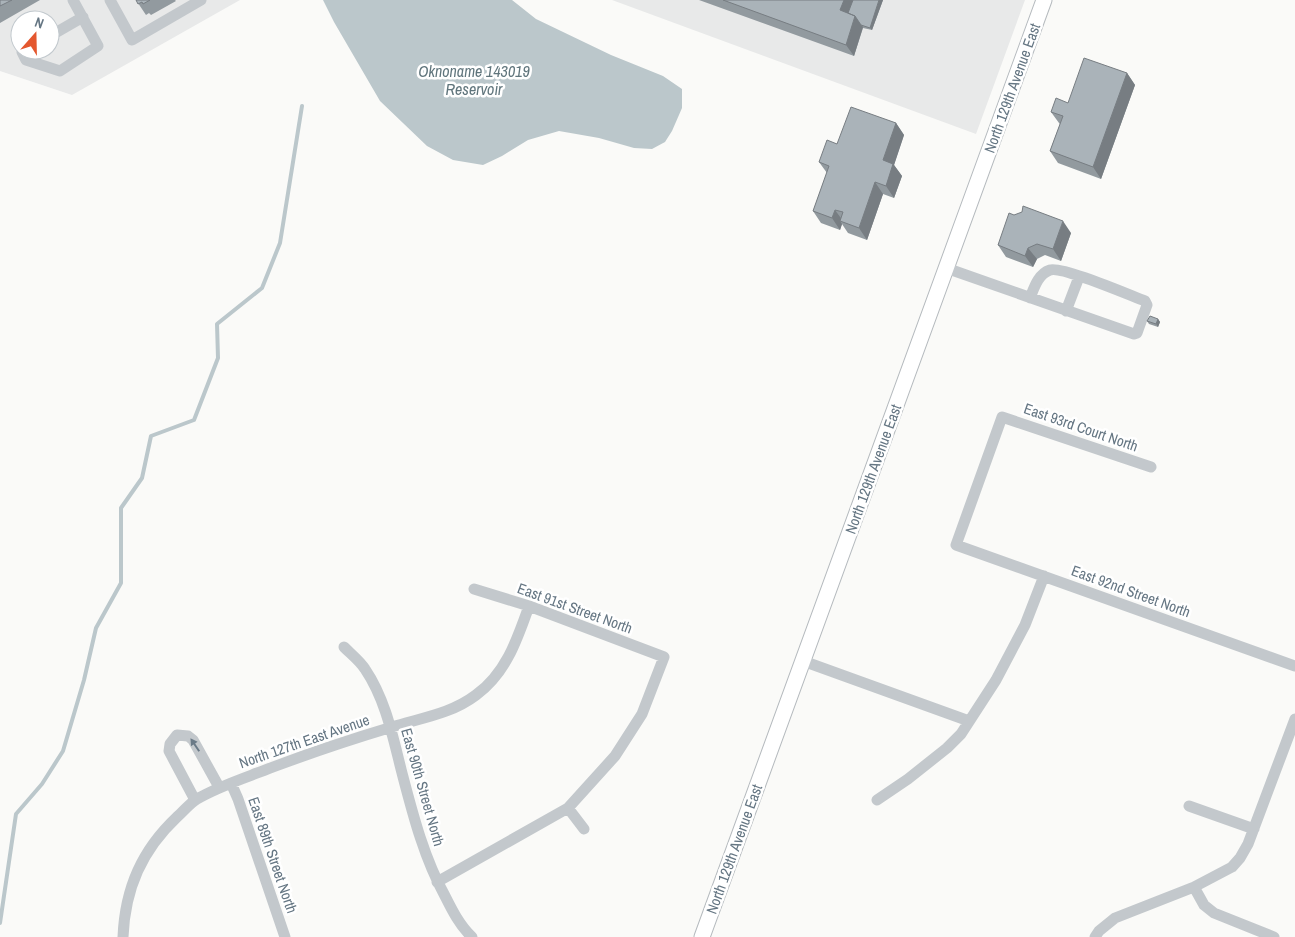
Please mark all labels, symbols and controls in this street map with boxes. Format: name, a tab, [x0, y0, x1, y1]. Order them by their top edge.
north arrow	[10, 10, 60, 60]
text: N	[32, 13, 46, 33]
street label: North 129th Avenue East	[979, 20, 1045, 156]
water label: Oknoname 143019 Reservoir	[418, 60, 530, 100]
street label: East 93rd Court North	[1021, 398, 1141, 456]
street label: North 129th Avenue East	[840, 401, 906, 537]
street label: East 92nd Street North	[1069, 560, 1193, 622]
street label: East 91st Street North	[515, 577, 635, 639]
street label: North 127th East Avenue	[236, 709, 372, 773]
street label: East 90th Street North	[396, 726, 450, 848]
one-way arrow	[190, 738, 200, 752]
street label: North 129th Avenue East	[701, 781, 767, 917]
street label: East 89th Street North	[243, 794, 303, 916]

